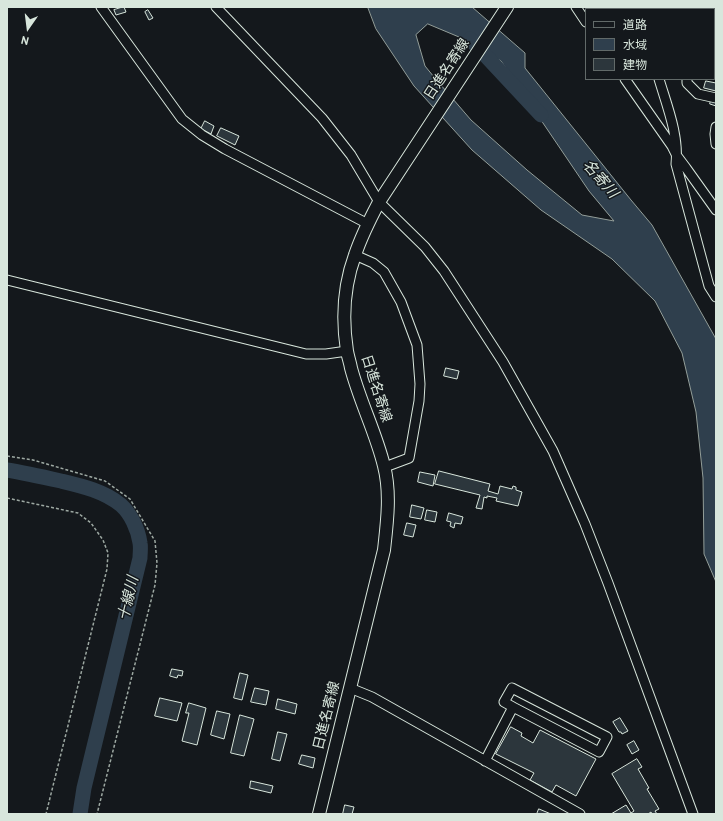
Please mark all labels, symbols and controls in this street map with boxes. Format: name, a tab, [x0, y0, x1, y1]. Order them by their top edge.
north arrow	[8, 8, 48, 48]
legend	[585, 8, 715, 80]
text: 道路	[623, 18, 647, 34]
text: N	[20, 32, 31, 47]
street label: 日進名寄線	[422, 36, 474, 104]
text: 水域	[623, 38, 647, 54]
text: 建物	[623, 58, 647, 74]
water label: 名寄川	[577, 157, 621, 203]
street label: 日進名寄線	[356, 353, 394, 425]
water label: 十線川	[116, 575, 144, 623]
street label: 日進名寄線	[311, 680, 345, 752]

